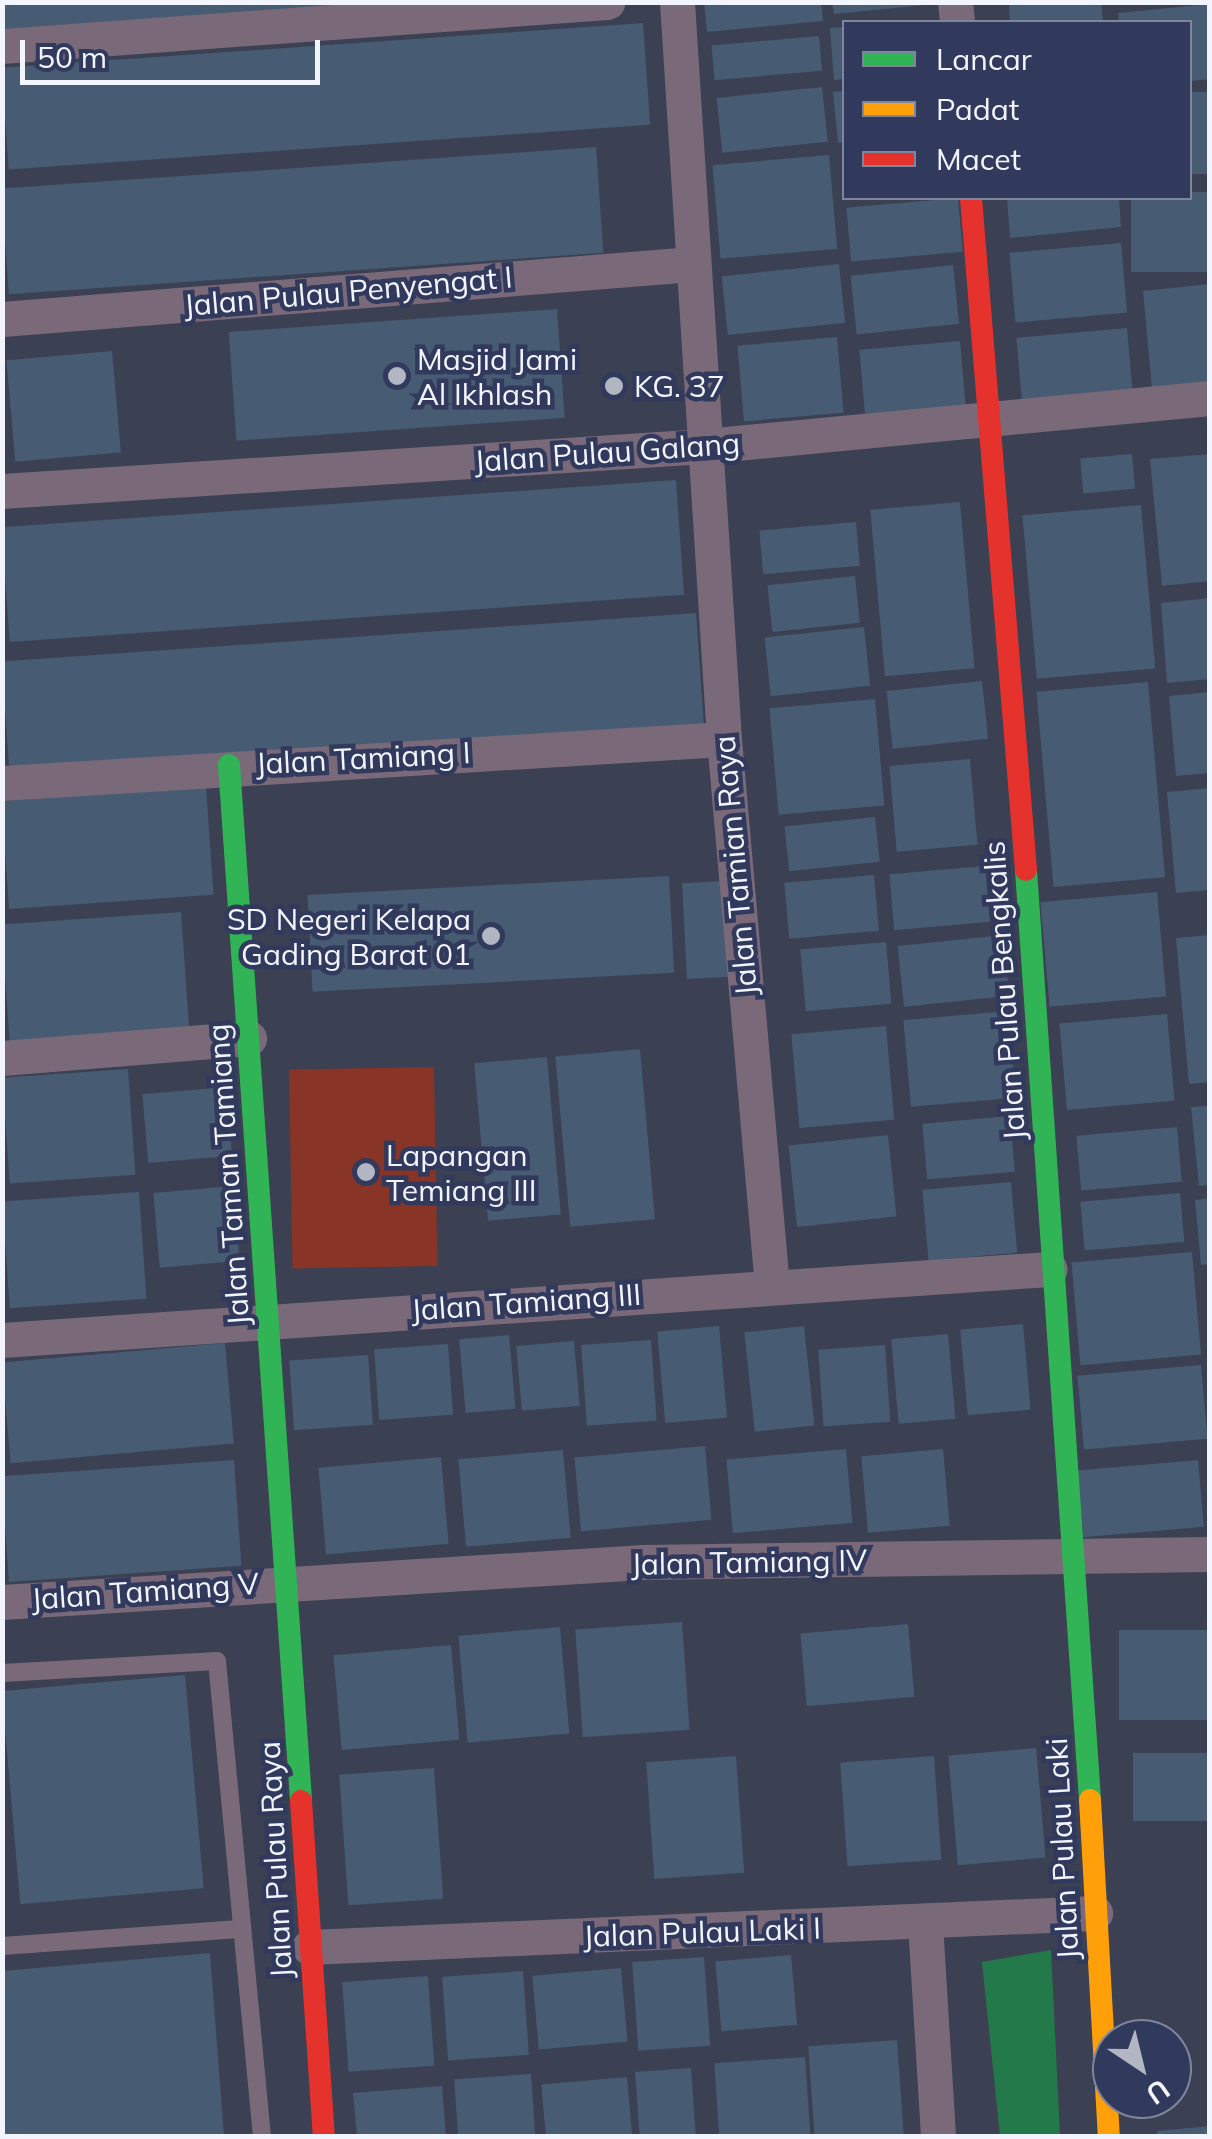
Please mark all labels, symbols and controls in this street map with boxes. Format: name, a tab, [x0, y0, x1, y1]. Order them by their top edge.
scale bar	[25, 20, 325, 82]
legend	[842, 20, 1192, 200]
text: 50 m	[37, 38, 107, 76]
text: Lancar	[936, 40, 1032, 78]
text: Padat	[936, 90, 1019, 128]
text: Macet	[936, 140, 1021, 178]
street label: Jalan Pulau Penyengat I	[182, 259, 514, 323]
place label: Masjid Jami Al Ikhlash	[417, 341, 577, 412]
marker: Masjid Jami Al Ikhlash	[386, 365, 408, 387]
place label: KG. 37	[634, 368, 725, 404]
marker: KG. 37	[603, 375, 625, 397]
street label: Jalan Pulau Galang	[473, 425, 741, 479]
street label: Jalan Tamiang I	[255, 734, 471, 782]
street label: Jalan Tamian Raya	[706, 734, 764, 998]
street label: Jalan Pulau Bengkalis	[976, 840, 1032, 1142]
place label: SD Negeri Kelapa Gading Barat 01	[227, 901, 471, 972]
marker: SD Negeri Kelapa Gading Barat 01	[480, 925, 502, 947]
street label: Jalan Taman Tamiang	[199, 1023, 257, 1327]
place label: Lapangan Temiang III	[386, 1137, 536, 1208]
marker: Lapangan Temiang III	[355, 1161, 377, 1183]
street label: Jalan Tamiang III	[410, 1276, 642, 1328]
street label: Jalan Tamiang IV	[631, 1542, 867, 1582]
street label: Jalan Tamiang V	[30, 1565, 260, 1617]
street label: Jalan Pulau Laki	[1038, 1737, 1086, 1961]
street label: Jalan Pulau Raya	[251, 1740, 299, 1980]
street label: Jalan Pulau Laki I	[583, 1910, 821, 1954]
north arrow	[1092, 2019, 1192, 2119]
text: U	[1140, 2072, 1177, 2113]

